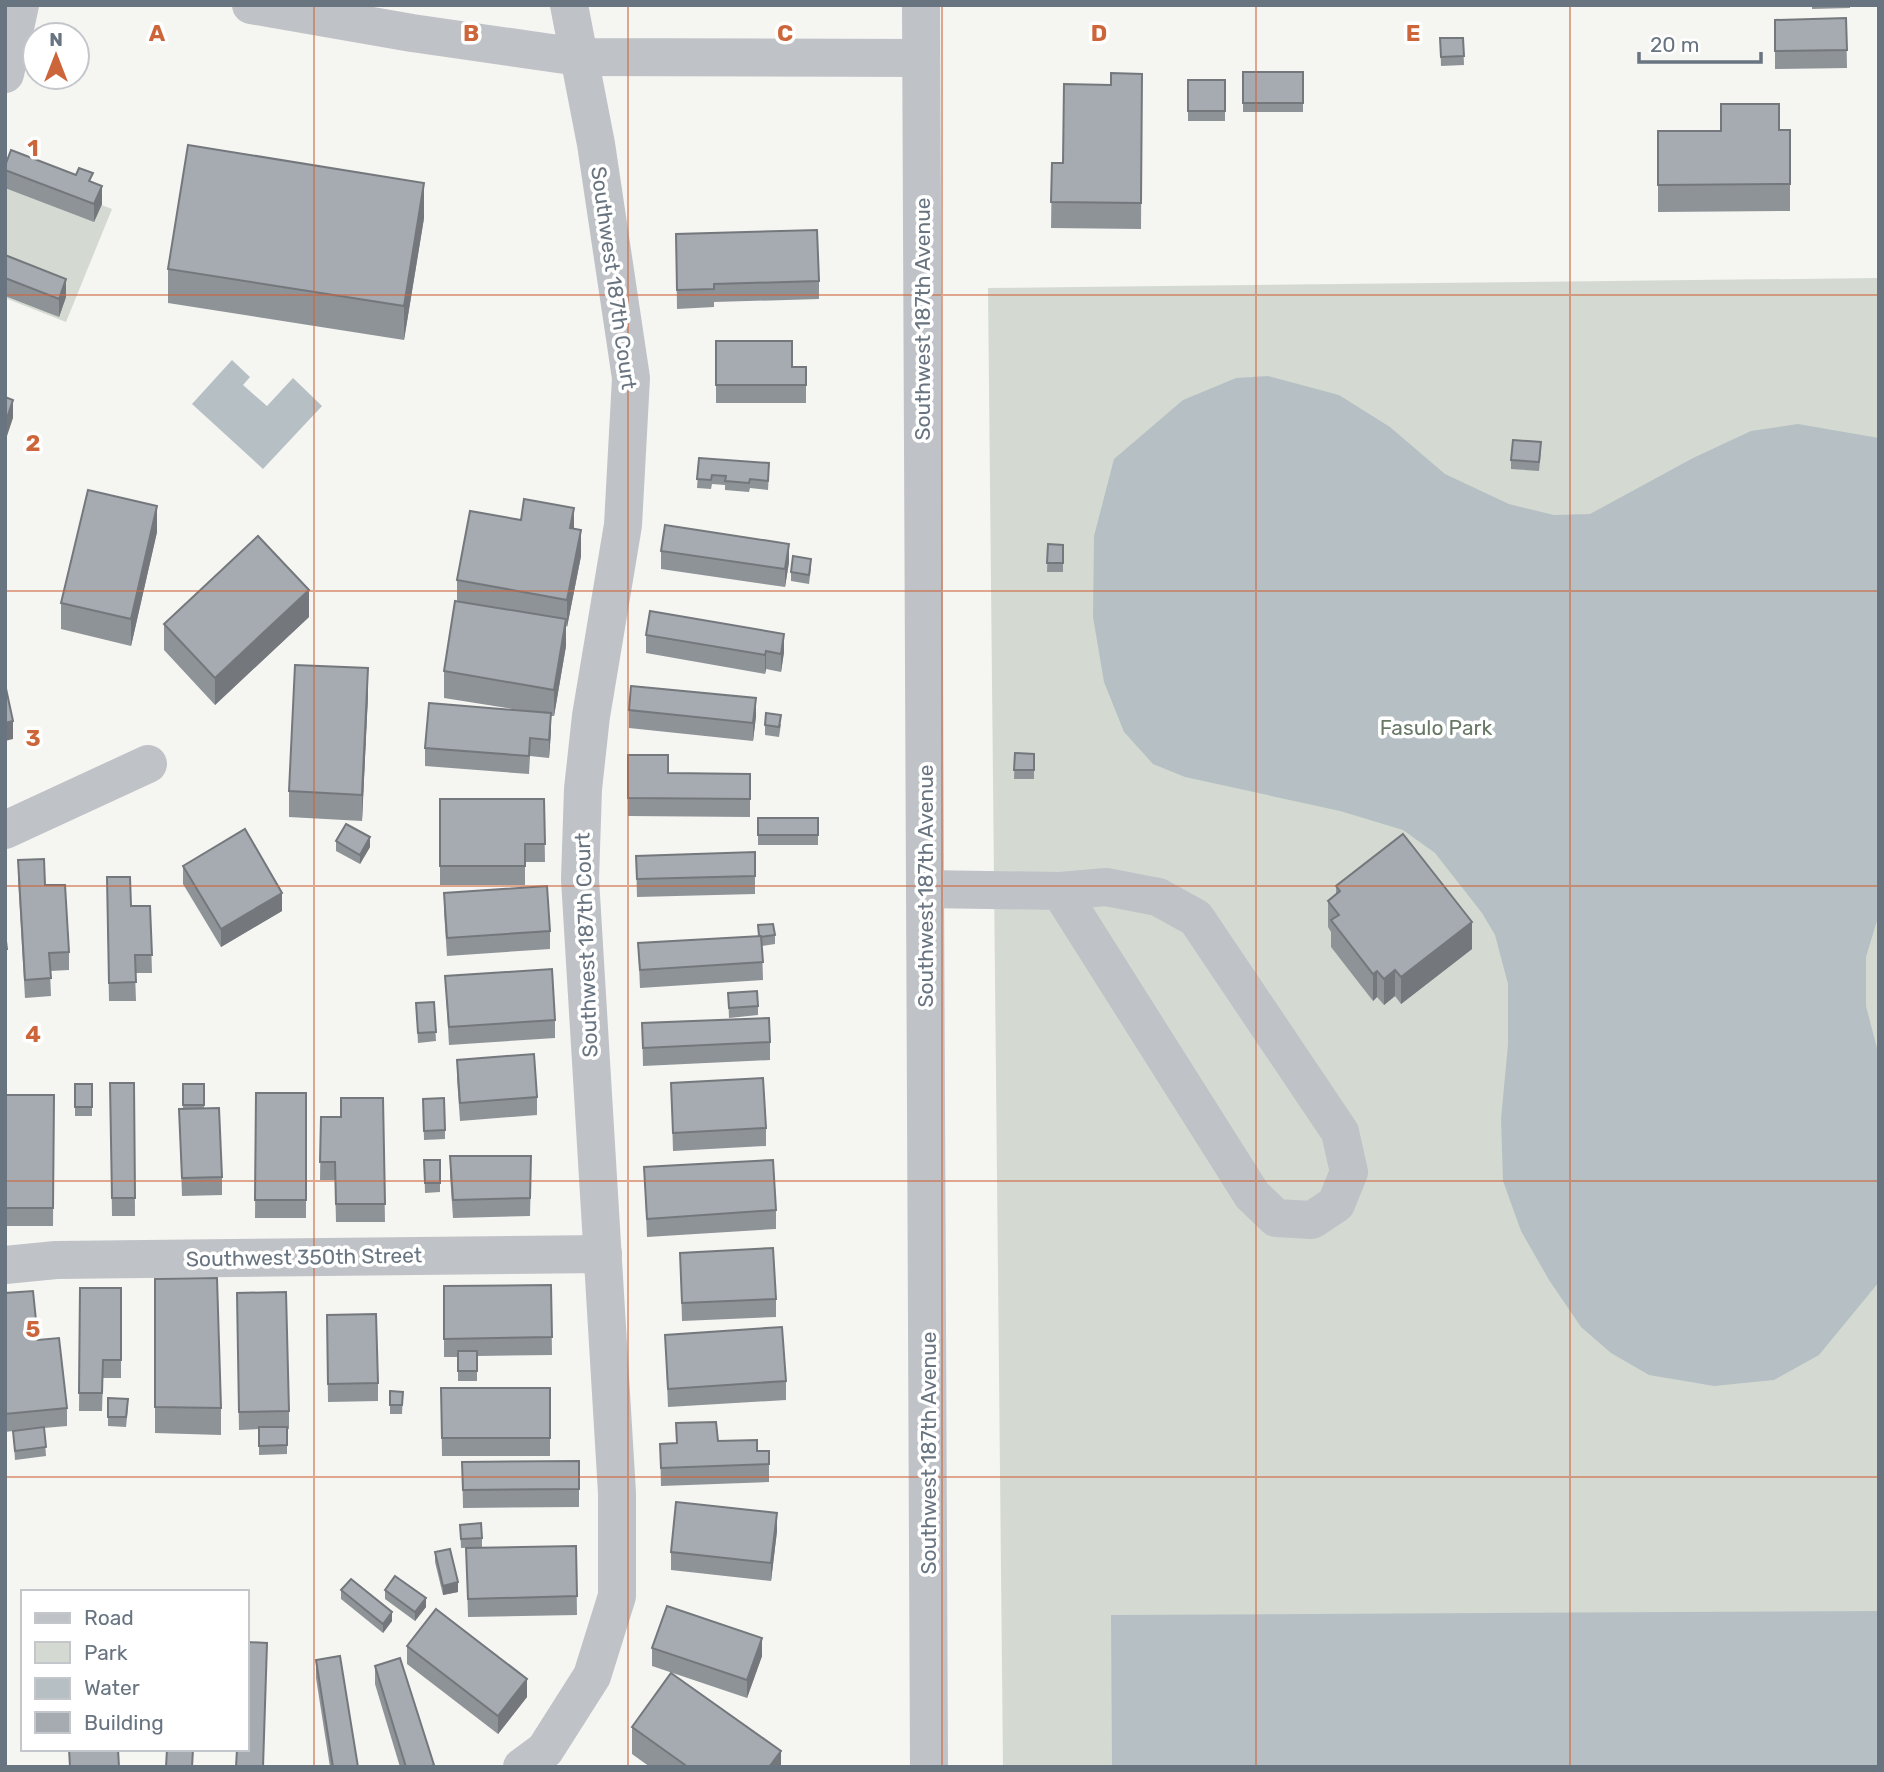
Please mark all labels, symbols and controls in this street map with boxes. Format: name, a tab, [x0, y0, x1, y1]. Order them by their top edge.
text: A	[149, 19, 166, 47]
text: B	[463, 19, 479, 47]
text: C	[777, 19, 793, 47]
text: D	[1091, 19, 1107, 47]
text: E	[1406, 19, 1420, 47]
north arrow	[21, 21, 91, 91]
scale bar	[1639, 21, 1762, 65]
text: N	[49, 28, 63, 51]
text: 20 m	[1650, 32, 1699, 57]
text: 1	[27, 134, 39, 162]
street label: Southwest 187th Court	[586, 165, 642, 391]
street label: Southwest 187th Avenue	[910, 197, 935, 441]
text: 2	[26, 429, 40, 457]
park label: Fasulo Park	[1380, 715, 1492, 740]
text: 3	[25, 724, 41, 752]
street label: Southwest 187th Avenue	[913, 764, 938, 1008]
street label: Southwest 187th Court	[570, 832, 602, 1058]
text: 4	[25, 1020, 41, 1048]
street label: Southwest 350th Street	[186, 1242, 422, 1272]
text: 5	[26, 1315, 41, 1343]
street label: Southwest 187th Avenue	[916, 1331, 941, 1575]
legend	[21, 1590, 248, 1751]
text: Road	[84, 1605, 134, 1630]
text: Park	[84, 1640, 128, 1665]
text: Water	[84, 1675, 140, 1700]
text: Building	[84, 1710, 164, 1735]

